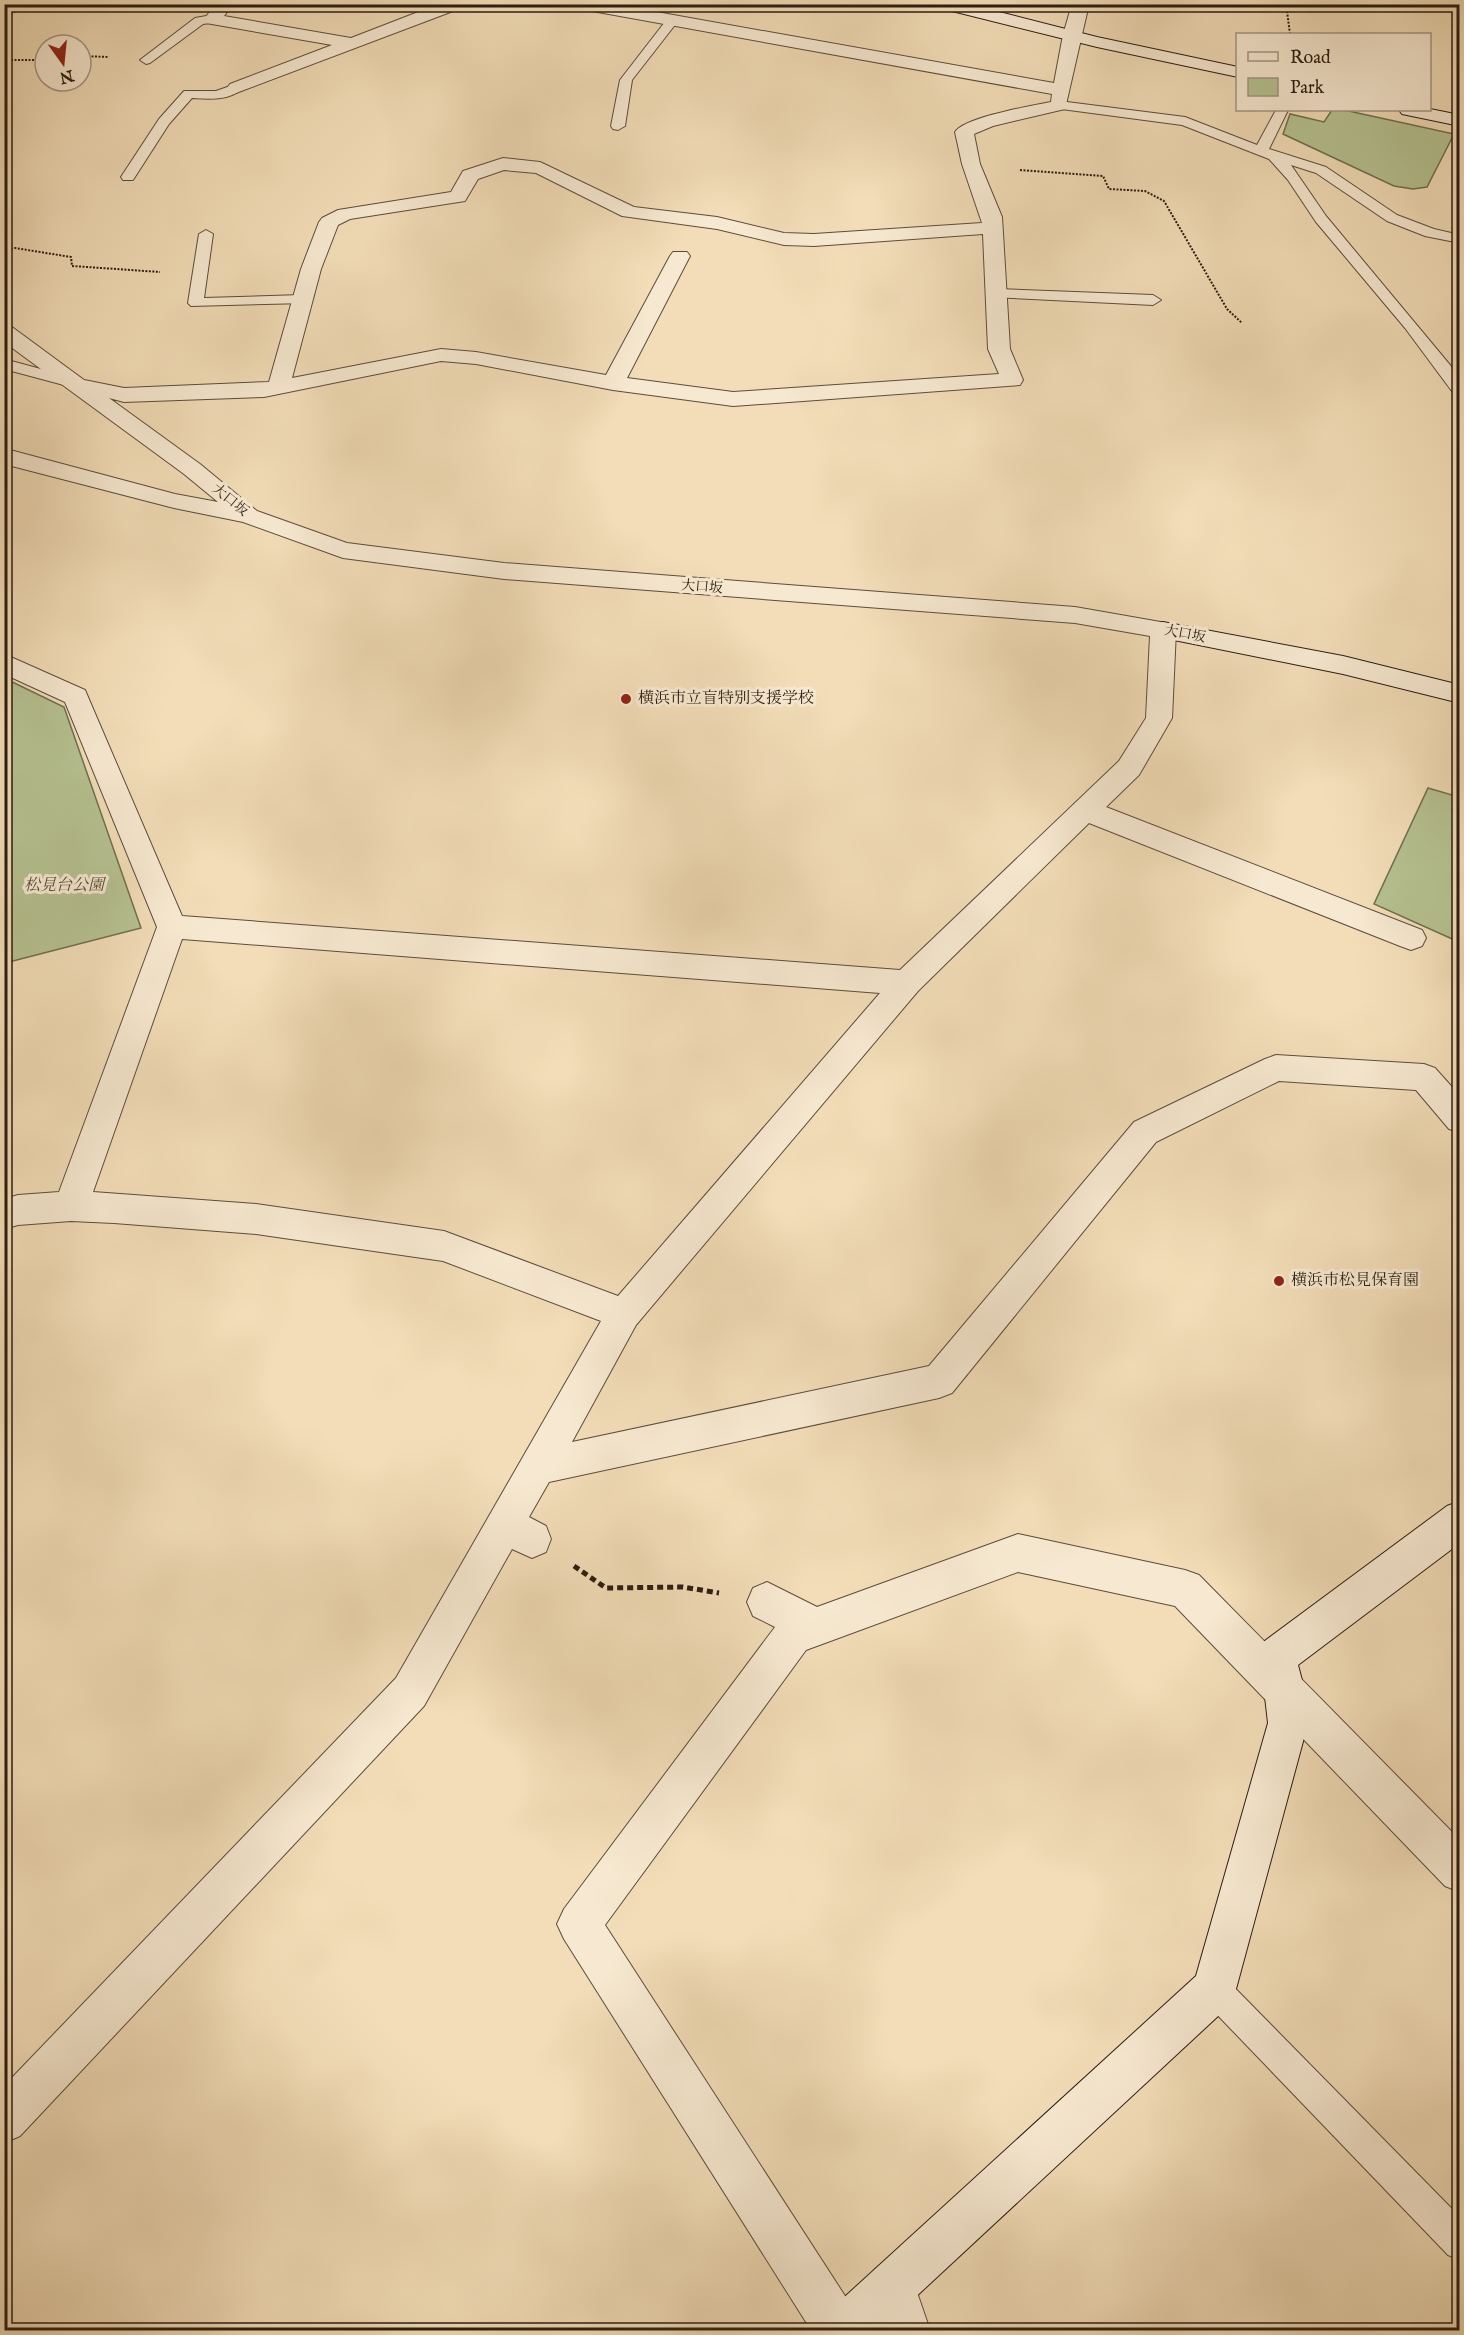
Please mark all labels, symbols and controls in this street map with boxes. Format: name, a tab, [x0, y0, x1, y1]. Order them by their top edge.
north arrow	[33, 33, 93, 93]
legend	[1236, 33, 1431, 111]
text: Road	[1290, 47, 1331, 70]
text: N	[57, 64, 77, 87]
text: Park	[1290, 77, 1325, 100]
street label: 大口坂	[208, 480, 252, 520]
street label: 大口坂	[680, 576, 724, 598]
street label: 大口坂	[1163, 621, 1207, 647]
place label: 横浜市立盲特別支援学校	[638, 689, 814, 709]
marker: 横浜市立盲特別支援学校	[619, 692, 633, 706]
park label: 松見台公園	[24, 876, 107, 896]
place label: 横浜市松見保育園	[1291, 1271, 1419, 1291]
marker: 横浜市松見保育園	[1272, 1274, 1286, 1288]

